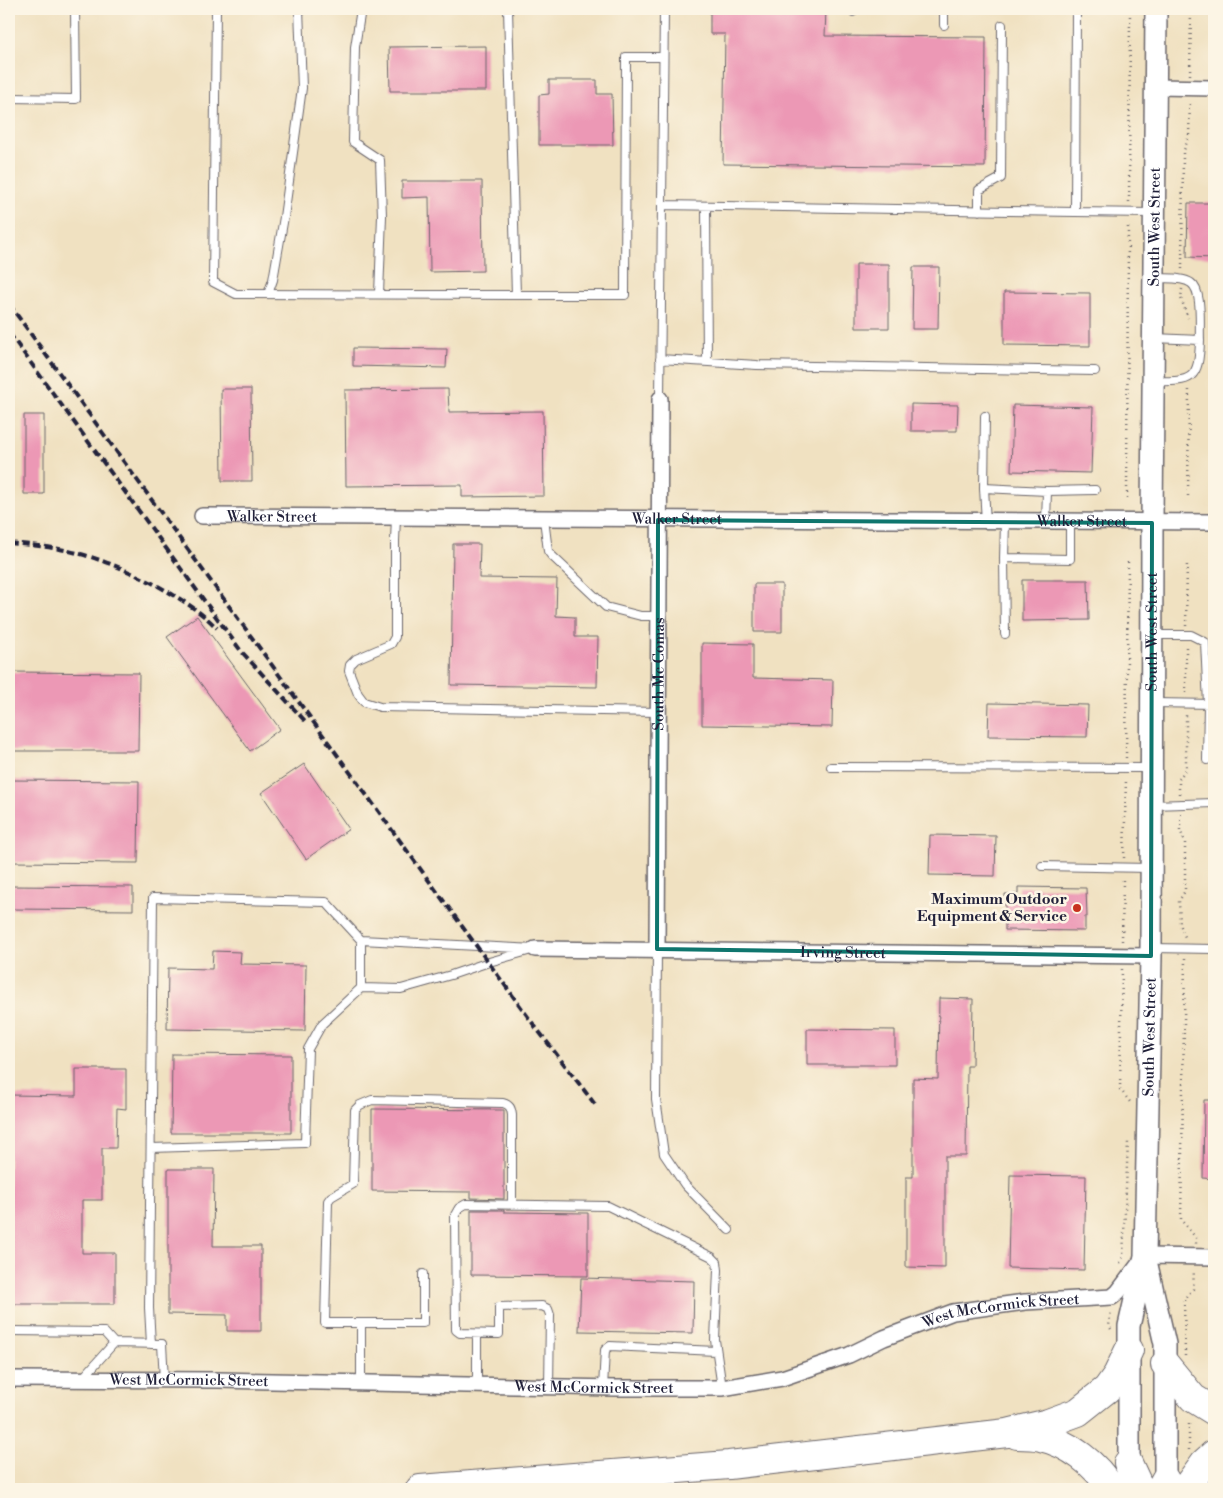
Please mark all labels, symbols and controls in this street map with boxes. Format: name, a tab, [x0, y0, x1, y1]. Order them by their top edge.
street label: South West Street	[1144, 166, 1164, 287]
street label: Walker Street	[226, 507, 318, 526]
street label: Walker Street	[631, 509, 723, 529]
street label: Walker Street	[1036, 511, 1128, 531]
street label: South West Street	[1142, 572, 1161, 692]
street label: South Mc Comas	[649, 617, 668, 731]
place label: Maximum Outdoor Equipment & Service	[917, 890, 1067, 926]
marker: Maximum Outdoor Equipment & Service	[1071, 902, 1083, 914]
street label: Irving Street	[800, 943, 887, 962]
street label: South West Street	[1139, 976, 1160, 1097]
street label: West McCormick Street	[919, 1289, 1081, 1333]
street label: West McCormick Street	[108, 1370, 269, 1391]
street label: West McCormick Street	[513, 1376, 674, 1398]

